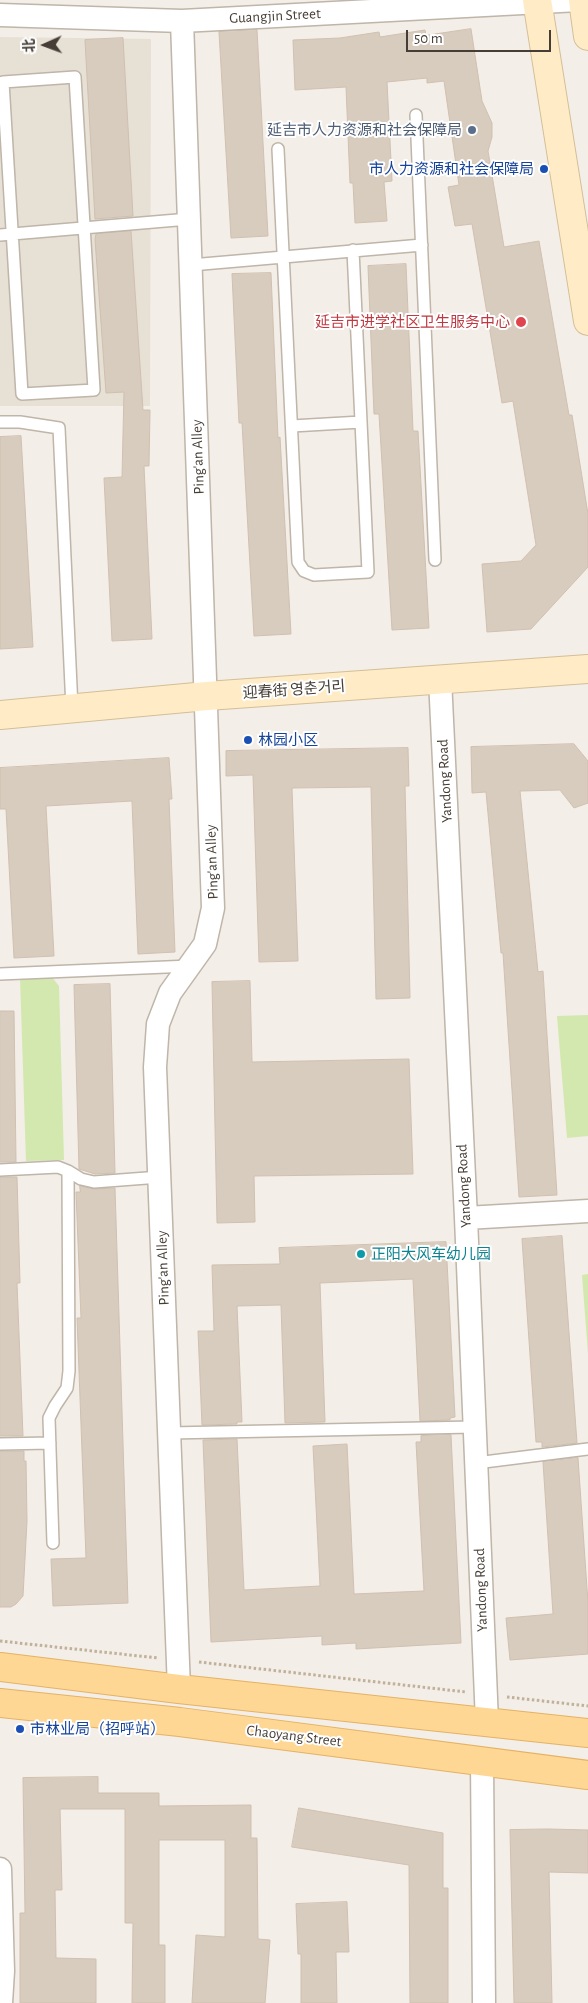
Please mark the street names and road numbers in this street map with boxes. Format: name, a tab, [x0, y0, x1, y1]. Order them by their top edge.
street label: Guangjin Street	[229, 5, 321, 27]
street label: Ping'an Alley	[188, 419, 208, 495]
street label: 迎春街 영춘거리	[242, 677, 346, 703]
street label: Yandong Road	[434, 739, 456, 823]
street label: Ping'an Alley	[202, 824, 222, 900]
street label: Yandong Road	[453, 1144, 475, 1228]
street label: Ping'an Alley	[153, 1230, 173, 1306]
street label: Yandong Road	[471, 1548, 491, 1632]
street label: Chaoyang Street	[246, 1721, 342, 1751]

